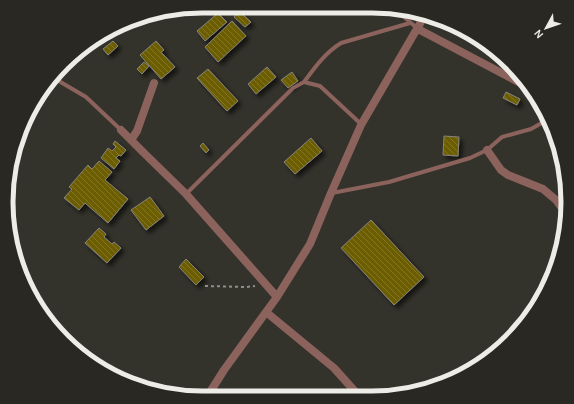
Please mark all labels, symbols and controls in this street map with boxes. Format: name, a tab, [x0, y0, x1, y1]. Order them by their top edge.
north arrow	[526, 8, 566, 48]
text: N	[531, 27, 546, 41]

